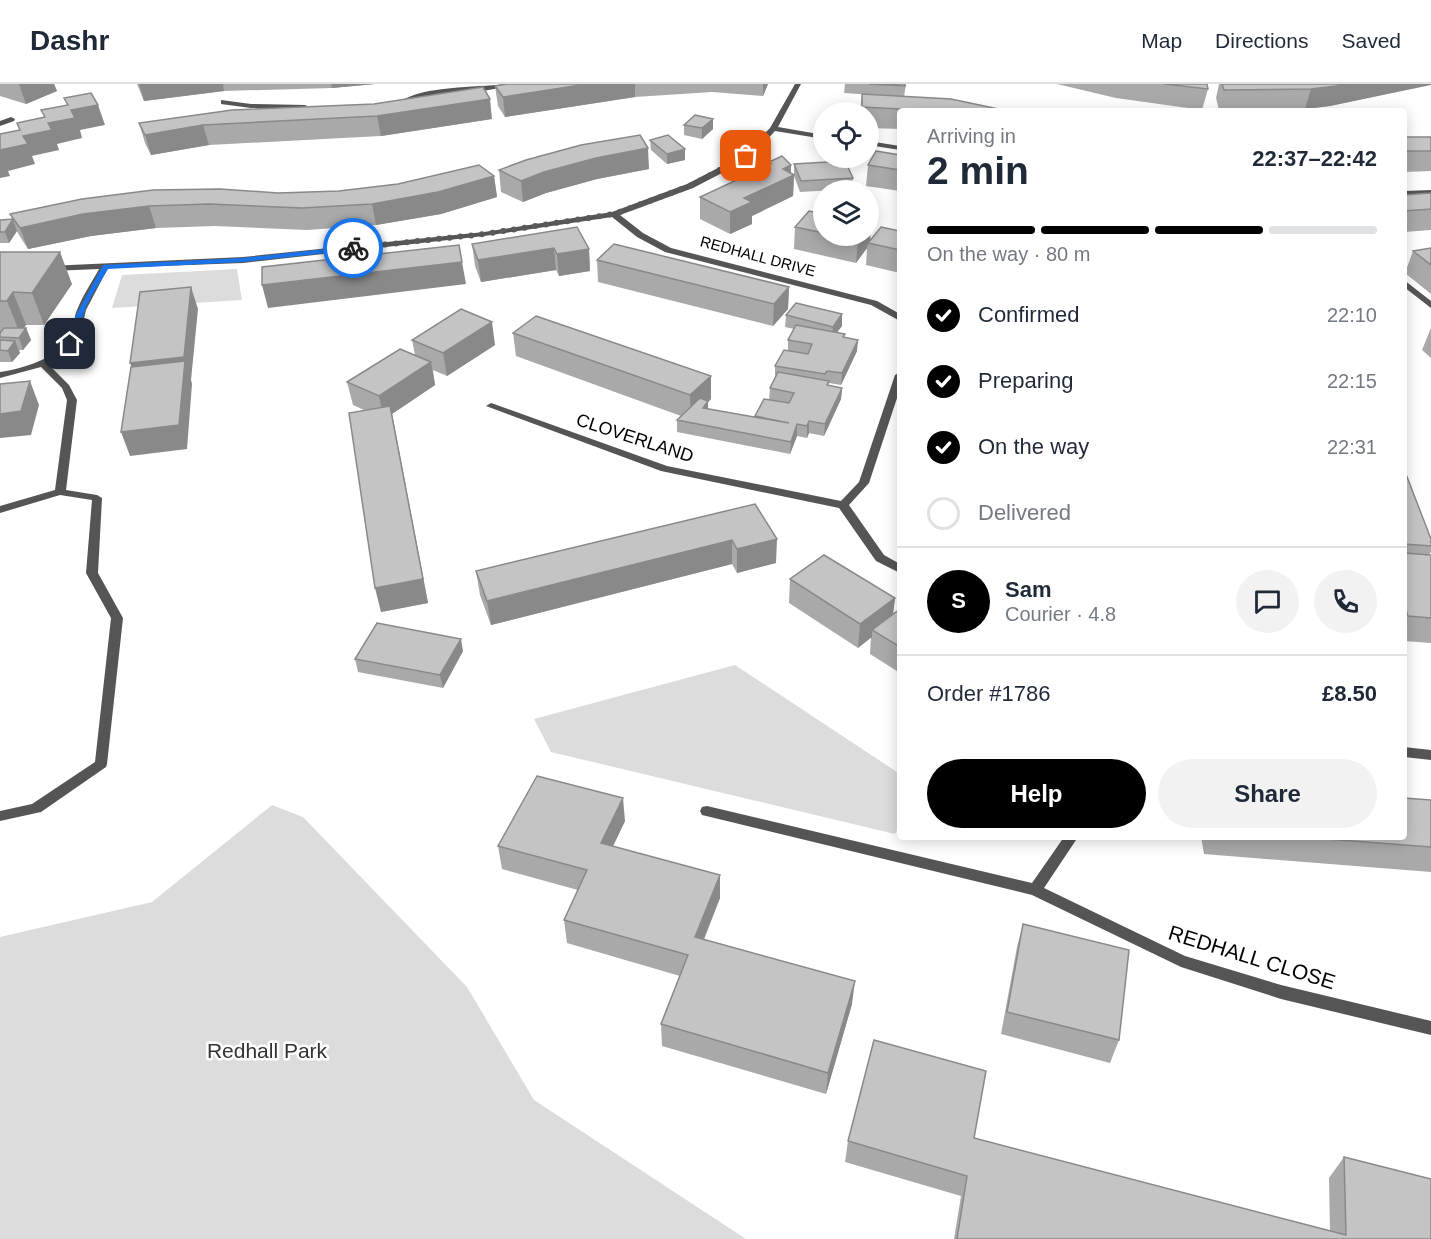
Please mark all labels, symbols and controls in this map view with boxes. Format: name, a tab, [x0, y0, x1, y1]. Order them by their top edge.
text: Dashr	[30, 25, 109, 56]
text: Map	[1141, 29, 1182, 52]
text: Directions	[1215, 29, 1308, 52]
text: Saved	[1341, 29, 1401, 52]
map controls	[813, 102, 879, 246]
button: locate	[813, 102, 879, 168]
text: Arriving in	[927, 125, 1016, 147]
pin	[720, 130, 771, 181]
icon: bag	[729, 139, 762, 172]
text: 22:37–22:42	[1252, 146, 1377, 171]
text: 2 min	[927, 149, 1029, 192]
button: layers	[813, 180, 879, 246]
courier	[323, 218, 383, 278]
icon: bike	[337, 232, 370, 265]
street label: REDHALL DRIVE	[698, 232, 818, 280]
text: On the way · 80 m	[927, 243, 1090, 265]
icon: check	[927, 299, 960, 332]
text: Confirmed	[978, 302, 1079, 327]
text: 22:10	[1327, 304, 1377, 326]
pin	[44, 318, 95, 369]
icon: home	[53, 327, 86, 360]
icon: check	[927, 365, 960, 398]
text: Preparing	[978, 368, 1073, 393]
text: 22:15	[1327, 370, 1377, 392]
street label: CLOVERLAND	[574, 410, 696, 466]
icon: check	[927, 431, 960, 464]
text: On the way	[978, 434, 1089, 459]
text: 22:31	[1327, 436, 1377, 458]
text: Delivered	[978, 500, 1071, 525]
button: chat	[1236, 570, 1299, 633]
button: phone	[1314, 570, 1377, 633]
text: Sam	[1005, 577, 1051, 602]
text: S	[951, 588, 966, 613]
text: Courier · 4.8	[1005, 603, 1116, 625]
text: Order #1786	[927, 681, 1051, 706]
text: £8.50	[1322, 681, 1377, 706]
button: Help	[927, 759, 1146, 828]
button: Share	[1158, 759, 1377, 828]
street label: REDHALL CLOSE	[1166, 921, 1338, 993]
park label: Redhall Park	[207, 1039, 328, 1062]

